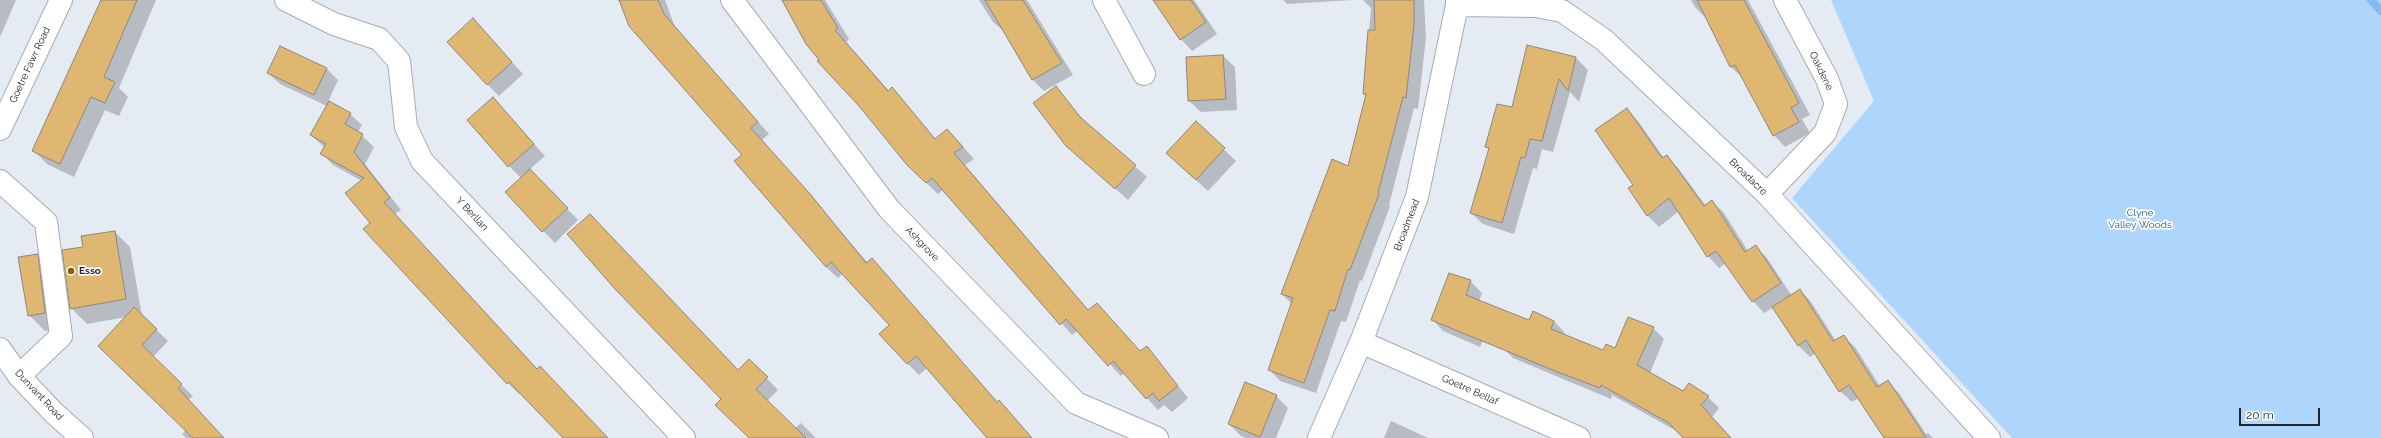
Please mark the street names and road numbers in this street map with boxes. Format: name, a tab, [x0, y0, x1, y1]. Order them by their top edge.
street label: Goetre Fawr Road	[7, 25, 53, 105]
street label: Oakdene	[1806, 50, 1836, 92]
street label: Broadacre	[1727, 156, 1769, 198]
street label: Y Berllan	[453, 195, 491, 233]
street label: Broadmead	[1392, 197, 1422, 253]
street label: Ashgrove	[903, 224, 941, 264]
street label: Dunvant Road	[12, 367, 66, 423]
street label: Goetre Bellaf	[1440, 372, 1500, 408]

